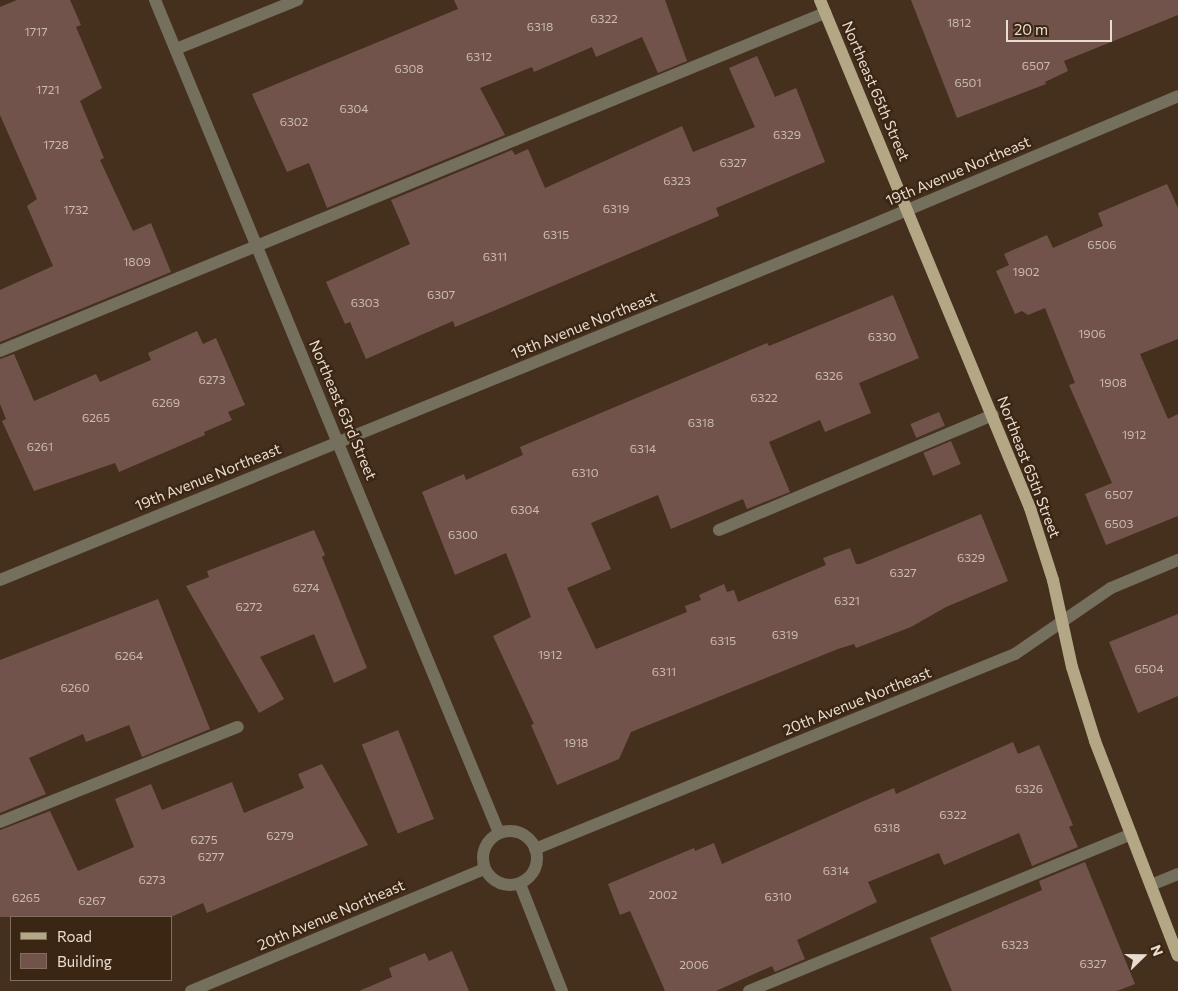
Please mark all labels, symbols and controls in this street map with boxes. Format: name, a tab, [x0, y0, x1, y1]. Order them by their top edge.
scale bar	[1008, 10, 1114, 42]
house number: 6322	[590, 12, 618, 26]
house number: 1812	[947, 16, 971, 30]
street label: Northeast 65th Street	[838, 18, 914, 164]
house number: 6318	[527, 20, 553, 34]
text: 20 m	[1014, 20, 1048, 38]
house number: 1717	[25, 25, 47, 39]
house number: 6312	[466, 50, 492, 64]
house number: 6507	[1022, 59, 1050, 73]
house number: 6308	[394, 62, 424, 76]
house number: 6501	[954, 76, 982, 90]
house number: 1721	[36, 83, 60, 97]
house number: 6304	[339, 102, 369, 116]
house number: 6302	[280, 115, 308, 129]
house number: 6329	[773, 128, 801, 142]
street label: 19th Avenue Northeast	[883, 132, 1033, 210]
house number: 1728	[43, 138, 69, 152]
house number: 6327	[719, 156, 747, 170]
house number: 6323	[663, 174, 691, 188]
house number: 6319	[603, 202, 629, 216]
house number: 1732	[64, 203, 88, 217]
house number: 6315	[543, 228, 569, 242]
house number: 6506	[1087, 238, 1117, 252]
house number: 6311	[483, 250, 507, 264]
house number: 1809	[123, 255, 151, 269]
house number: 1902	[1013, 265, 1039, 279]
street label: 19th Avenue Northeast	[508, 287, 660, 363]
house number: 6307	[427, 288, 455, 302]
house number: 6303	[351, 296, 379, 310]
house number: 1906	[1078, 327, 1106, 341]
house number: 6330	[868, 330, 896, 344]
street label: Northeast 63rd Street	[305, 338, 381, 482]
house number: 6326	[815, 369, 843, 383]
house number: 6273	[198, 373, 226, 387]
house number: 1908	[1099, 376, 1127, 390]
house number: 6322	[750, 391, 778, 405]
street label: Northeast 65th Street	[994, 394, 1064, 540]
house number: 6269	[152, 396, 180, 410]
house number: 6265	[82, 411, 110, 425]
house number: 6318	[688, 416, 714, 430]
house number: 1912	[1122, 428, 1146, 442]
street label: 19th Avenue Northeast	[132, 439, 284, 515]
house number: 6261	[27, 440, 53, 454]
house number: 6314	[630, 442, 656, 456]
house number: 6310	[571, 466, 599, 480]
house number: 6507	[1105, 488, 1133, 502]
house number: 6304	[510, 503, 540, 517]
house number: 6503	[1105, 517, 1133, 531]
house number: 6300	[448, 528, 478, 542]
house number: 6329	[957, 551, 985, 565]
house number: 6327	[889, 566, 917, 580]
house number: 6274	[293, 581, 319, 595]
house number: 6321	[834, 594, 860, 608]
house number: 6272	[236, 600, 262, 614]
house number: 6319	[772, 628, 798, 642]
house number: 6315	[710, 634, 736, 648]
house number: 1912	[538, 648, 562, 662]
house number: 6264	[115, 649, 143, 663]
house number: 6504	[1134, 662, 1164, 676]
street label: 20th Avenue Northeast	[780, 663, 934, 739]
house number: 6311	[652, 665, 676, 679]
house number: 6260	[61, 681, 89, 695]
house number: 1918	[564, 736, 588, 750]
house number: 6326	[1015, 782, 1043, 796]
house number: 6322	[939, 808, 967, 822]
house number: 6318	[874, 821, 900, 835]
house number: 6279	[266, 829, 294, 843]
house number: 6275	[190, 833, 218, 847]
house number: 6277	[198, 850, 224, 864]
house number: 6314	[823, 864, 849, 878]
house number: 6273	[138, 873, 166, 887]
street label: 20th Avenue Northeast	[255, 876, 407, 954]
house number: 2002	[649, 888, 677, 902]
house number: 6310	[764, 890, 792, 904]
house number: 6265	[12, 891, 40, 905]
house number: 6267	[78, 894, 106, 908]
legend	[10, 916, 172, 981]
text: Road	[57, 927, 92, 945]
north arrow	[1118, 931, 1168, 981]
house number: 6323	[1001, 938, 1029, 952]
text: N	[1148, 942, 1167, 958]
text: Building	[57, 952, 112, 970]
house number: 6327	[1079, 957, 1107, 971]
house number: 2006	[679, 958, 709, 972]

